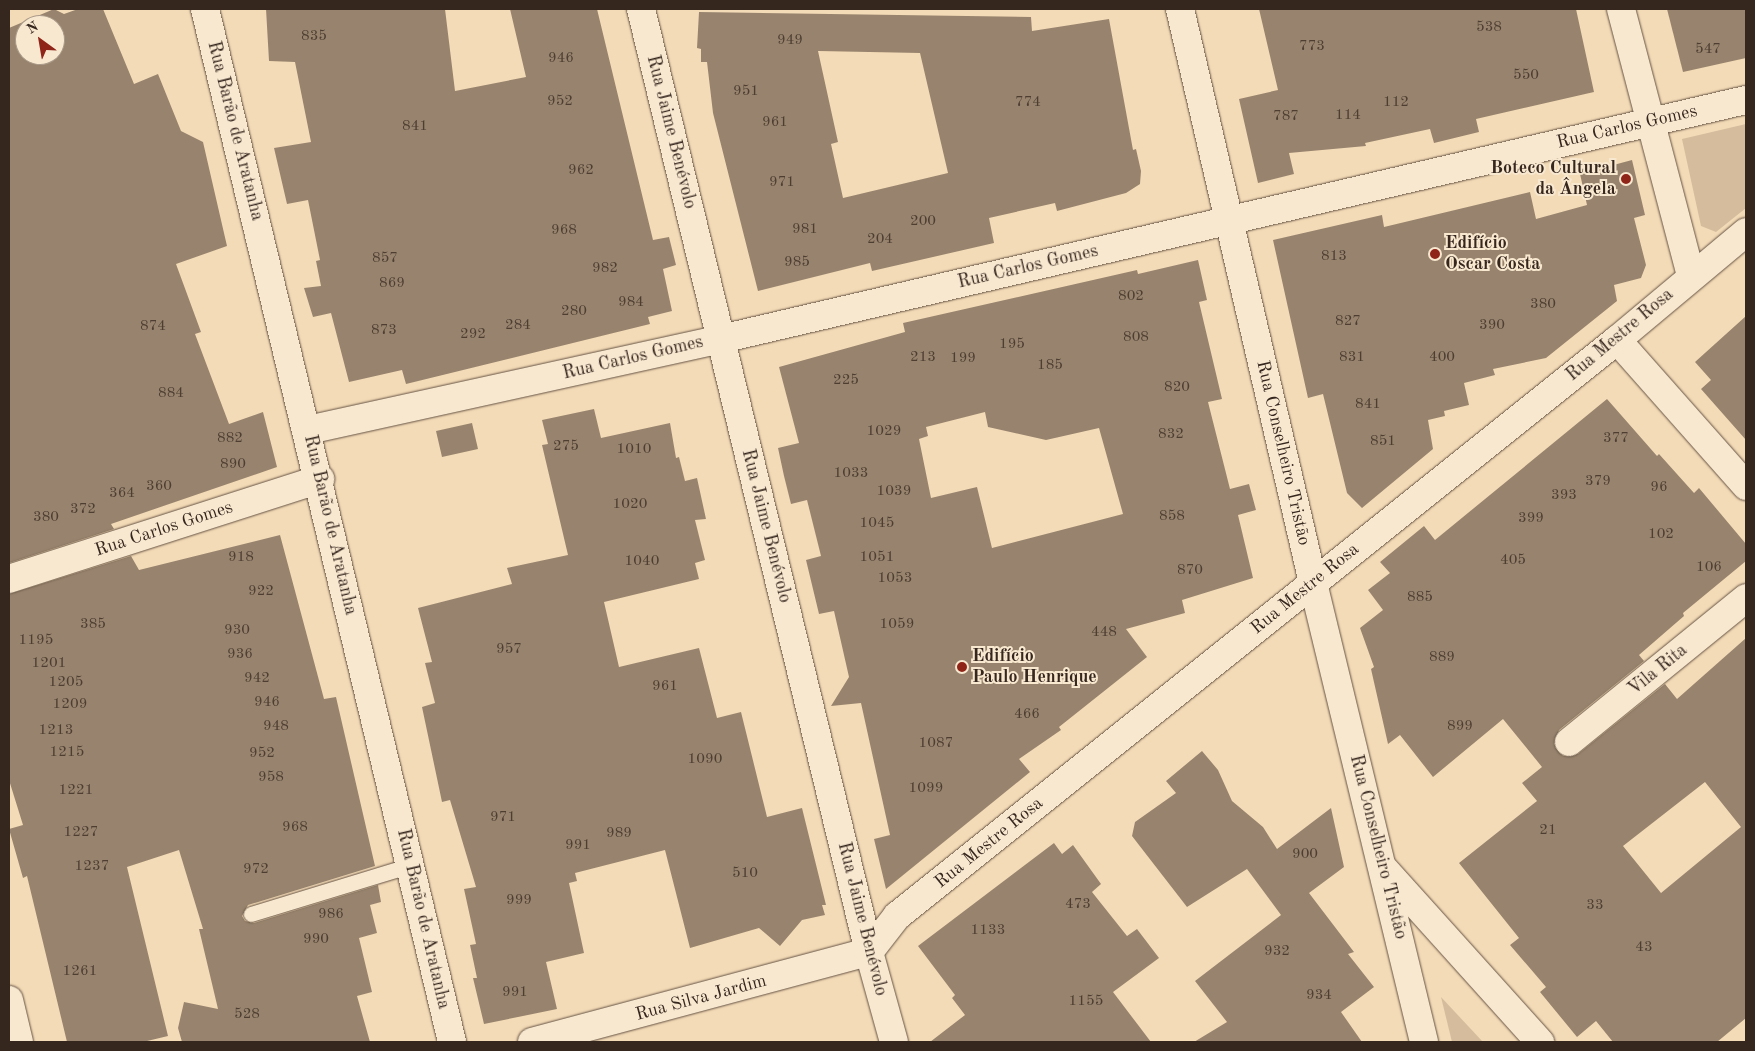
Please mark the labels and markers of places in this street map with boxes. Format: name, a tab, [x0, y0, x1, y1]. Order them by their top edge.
place label: Boteco Cultural da Ângela	[1490, 158, 1616, 200]
marker: Boteco Cultural da Ângela	[1620, 173, 1632, 185]
place label: Edifício Oscar Costa	[1445, 233, 1540, 276]
marker: Edifício Oscar Costa	[1429, 248, 1441, 260]
place label: Edifício Paulo Henrique	[972, 646, 1097, 689]
marker: Edifício Paulo Henrique	[956, 661, 968, 673]

